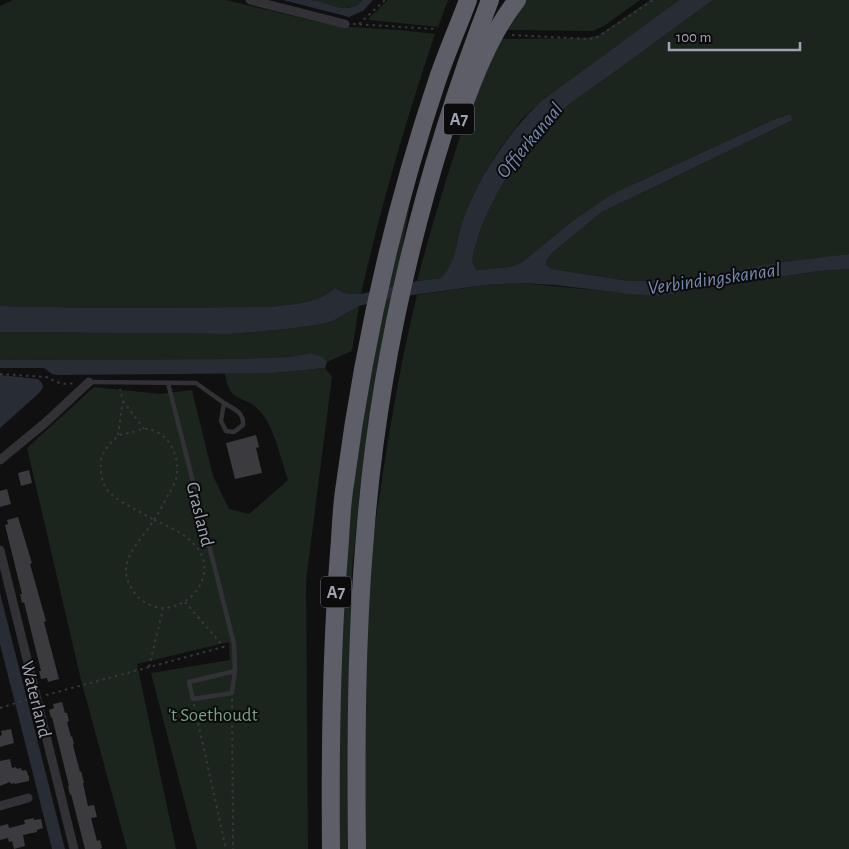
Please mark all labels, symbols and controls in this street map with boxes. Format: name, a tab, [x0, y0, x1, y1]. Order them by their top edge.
scale bar	[669, 20, 800, 52]
text: 100 m	[676, 30, 711, 45]
water label: Offierkanaal	[493, 99, 567, 182]
road number: A7	[444, 104, 474, 134]
water label: Verbindingskanaal	[647, 260, 782, 298]
street label: Grasland	[182, 480, 217, 549]
road number: A7	[321, 576, 351, 608]
street label: Waterland	[17, 659, 54, 740]
park label: 't Soethoudt	[168, 706, 258, 725]

